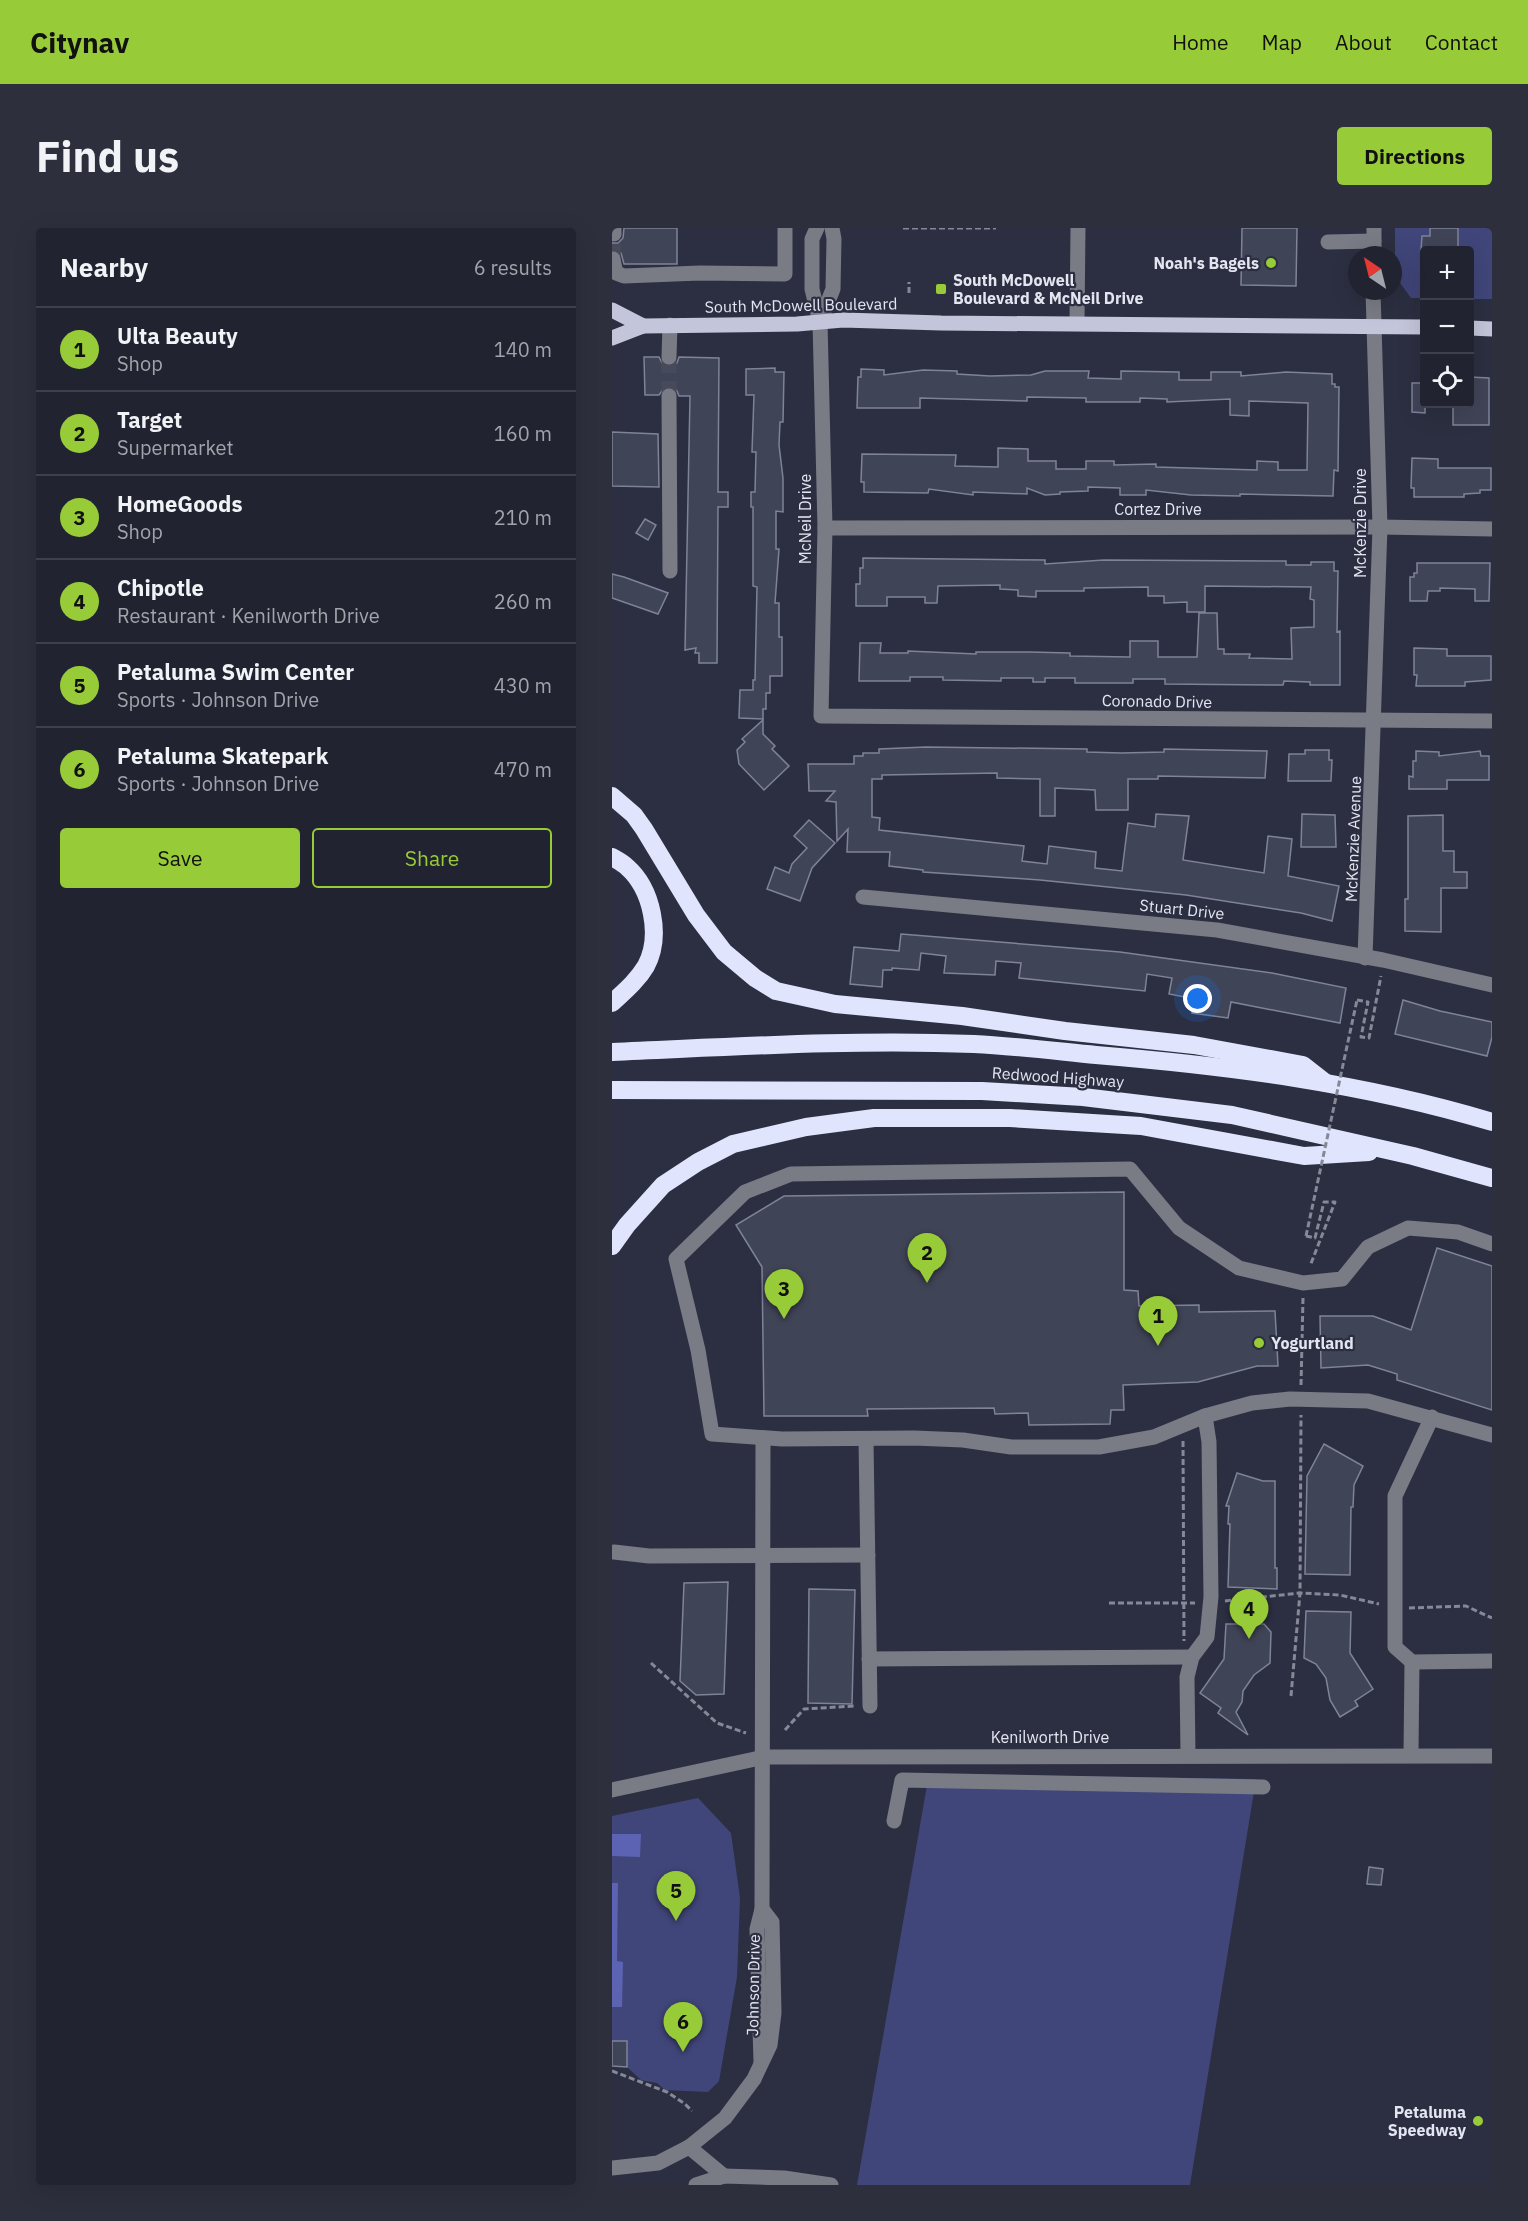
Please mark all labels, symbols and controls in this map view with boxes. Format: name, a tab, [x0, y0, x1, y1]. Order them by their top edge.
text: Citynav	[30, 24, 129, 61]
text: Home	[1172, 28, 1229, 56]
text: Map	[1262, 28, 1302, 56]
text: About	[1335, 28, 1392, 56]
text: Contact	[1425, 28, 1498, 56]
button: Directions	[1337, 127, 1492, 185]
text: Find us	[36, 129, 179, 184]
north arrow	[1348, 246, 1402, 300]
map controls	[1420, 246, 1474, 408]
button: +	[1420, 246, 1474, 300]
text: Nearby	[60, 250, 148, 284]
place label: Noah's Bagels	[1153, 253, 1259, 273]
text: 6 results	[474, 254, 552, 281]
marker: Noah's Bagels	[1264, 256, 1278, 270]
place label: South McDowell Boulevard & McNeil Drive	[953, 270, 1144, 308]
marker: South McDowell Boulevard & McNeil Drive	[934, 282, 948, 296]
street label: South McDowell Boulevard	[704, 293, 898, 317]
button: −	[1420, 300, 1474, 354]
text: Ulta Beauty	[117, 321, 238, 350]
text: 1	[74, 336, 86, 363]
text: 140 m	[494, 336, 552, 363]
text: Shop	[117, 350, 163, 377]
button: locate	[1420, 354, 1474, 408]
text: Target	[117, 405, 182, 434]
text: 2	[74, 420, 86, 447]
text: 160 m	[494, 420, 552, 447]
text: Supermarket	[117, 434, 234, 461]
street label: McKenzie Drive	[1350, 468, 1370, 578]
street label: McNeil Drive	[795, 474, 815, 564]
text: HomeGoods	[117, 489, 242, 518]
street label: Cortez Drive	[1114, 499, 1202, 519]
text: 3	[74, 504, 86, 531]
text: 210 m	[494, 504, 552, 531]
text: Shop	[117, 518, 163, 545]
text: Chipotle	[117, 573, 204, 602]
text: 4	[74, 588, 86, 615]
text: 260 m	[494, 588, 552, 615]
text: Restaurant · Kenilworth Drive	[117, 602, 380, 629]
text: Petaluma Swim Center	[117, 657, 354, 686]
text: 5	[74, 672, 86, 699]
text: 430 m	[494, 672, 552, 699]
text: Sports · Johnson Drive	[117, 686, 319, 713]
street label: Coronado Drive	[1102, 690, 1213, 712]
text: Petaluma Skatepark	[117, 741, 328, 770]
text: 6	[74, 756, 86, 783]
text: 470 m	[494, 756, 552, 783]
text: Sports · Johnson Drive	[117, 770, 319, 797]
street label: McKenzie Avenue	[1341, 775, 1365, 902]
button: Save	[60, 828, 300, 888]
button: Share	[312, 828, 552, 888]
street label: Stuart Drive	[1139, 895, 1226, 923]
your location	[1183, 984, 1212, 1013]
street label: Redwood Highway	[991, 1062, 1125, 1092]
pin: 2	[908, 1234, 946, 1283]
pin: 3	[764, 1270, 804, 1319]
pin: 1	[1138, 1296, 1178, 1346]
place label: Yogurtland	[1271, 1333, 1354, 1353]
marker: Yogurtland	[1252, 1336, 1266, 1350]
pin: 4	[1230, 1590, 1268, 1639]
street label: Kenilworth Drive	[991, 1727, 1110, 1747]
pin: 5	[656, 1872, 696, 1921]
street label: Johnson Drive	[742, 1934, 764, 2036]
pin: 6	[664, 2002, 702, 2052]
place label: Petaluma Speedway	[1388, 2102, 1466, 2140]
marker: Petaluma Speedway	[1471, 2114, 1485, 2128]

